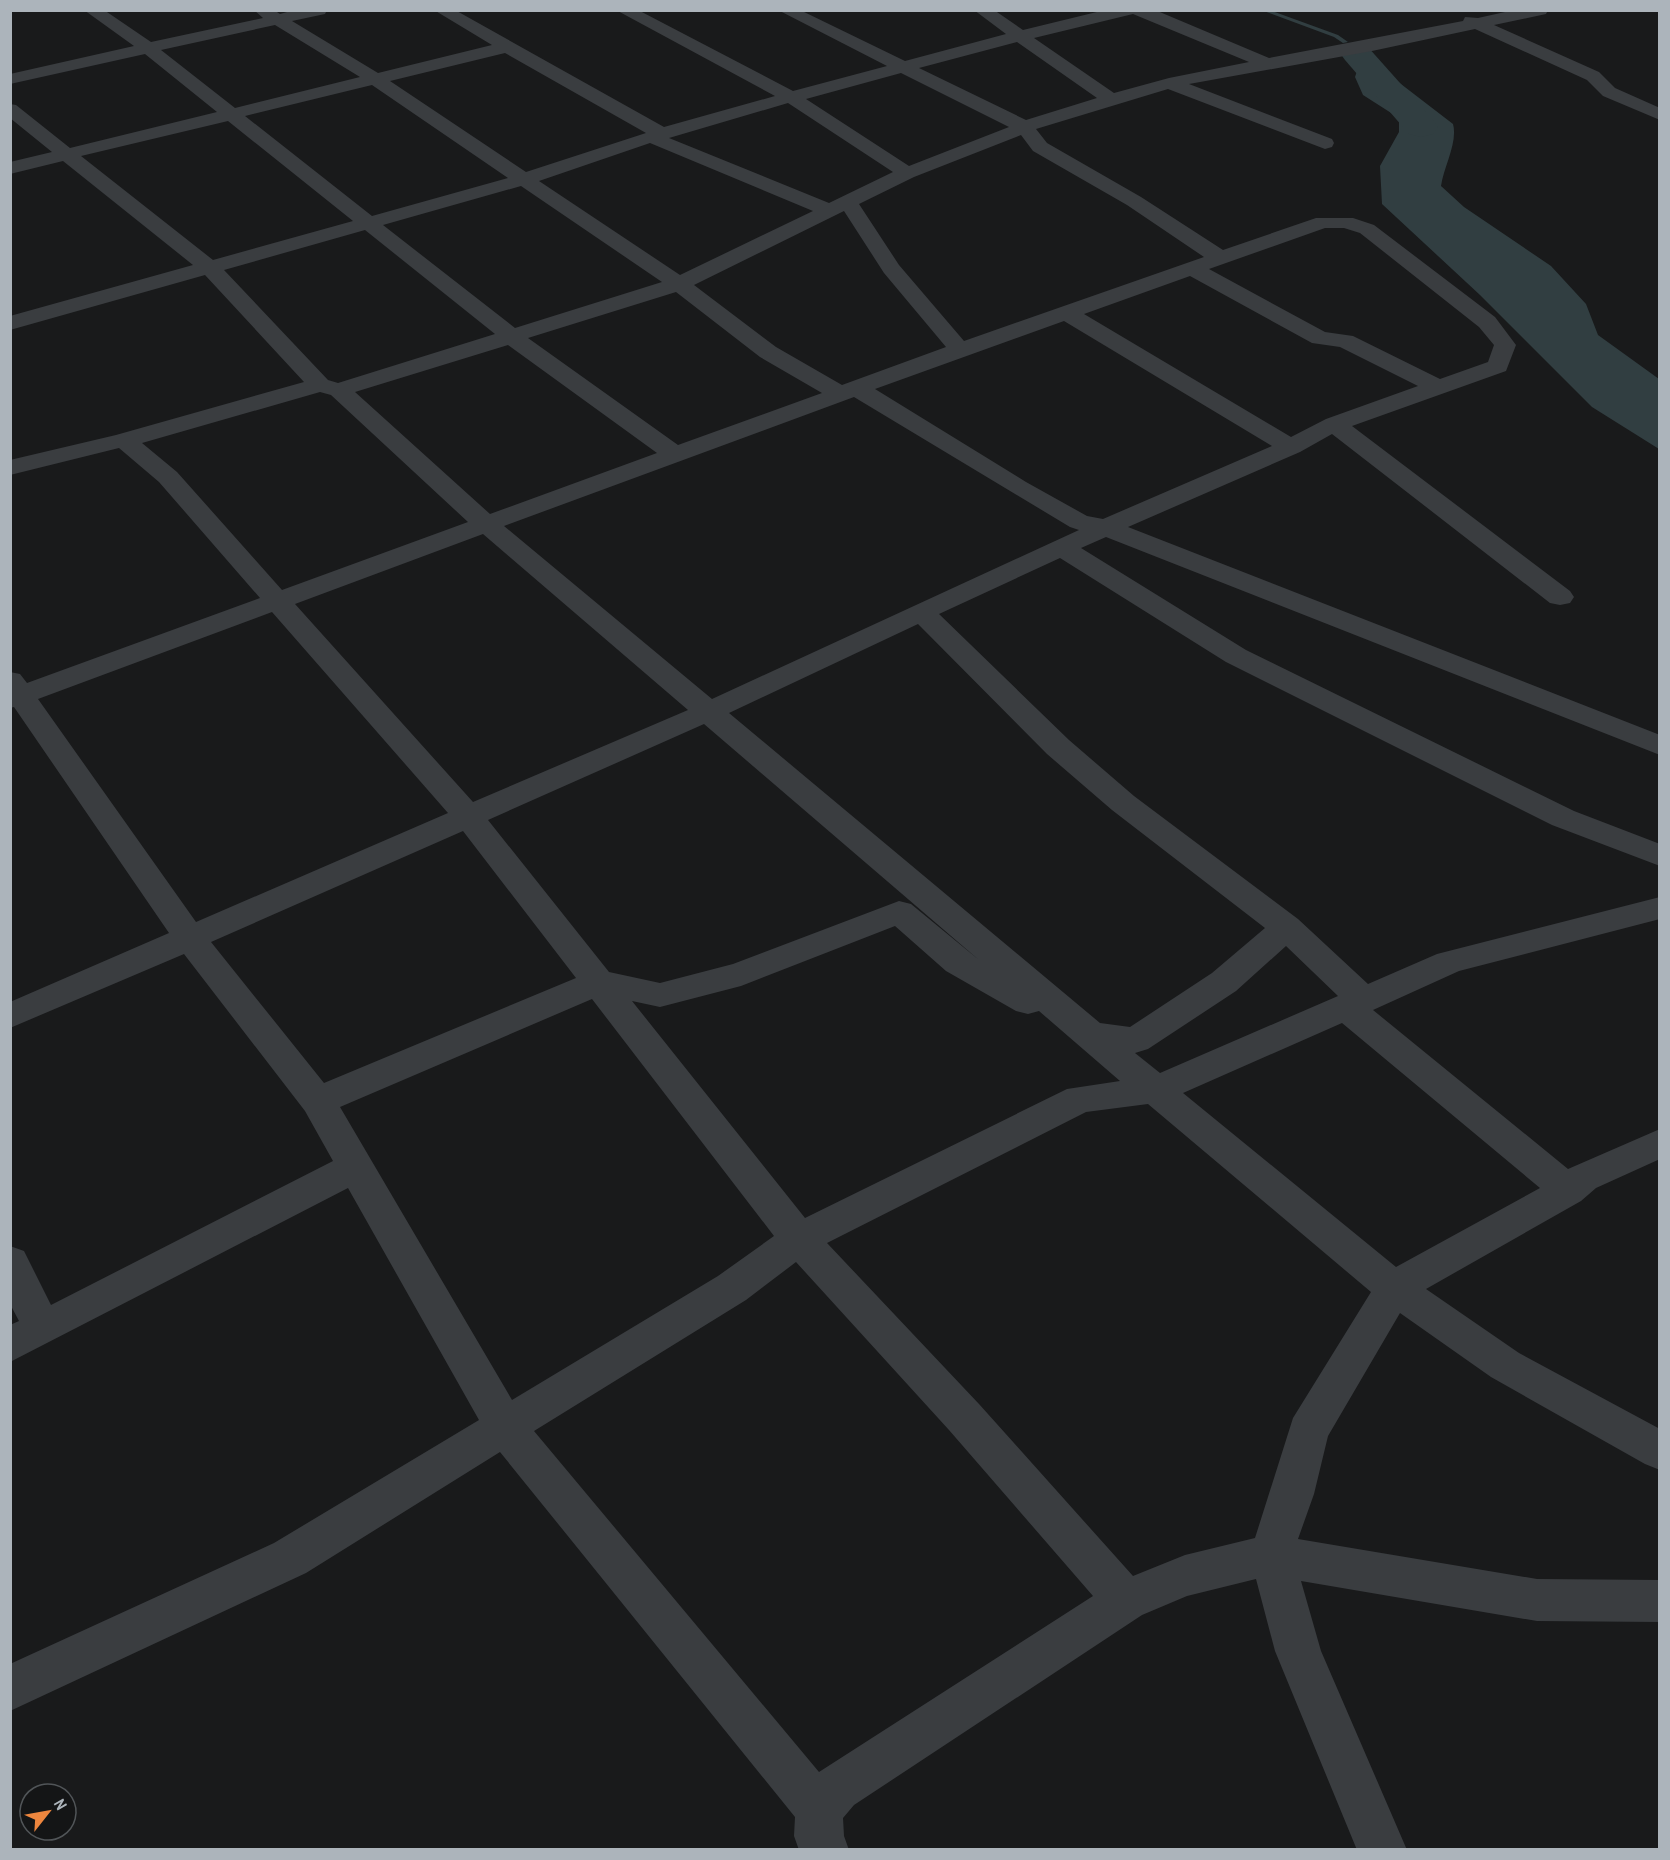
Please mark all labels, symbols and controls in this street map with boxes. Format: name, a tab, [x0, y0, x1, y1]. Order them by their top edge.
north arrow	[18, 1782, 78, 1842]
text: N	[49, 1795, 73, 1814]

